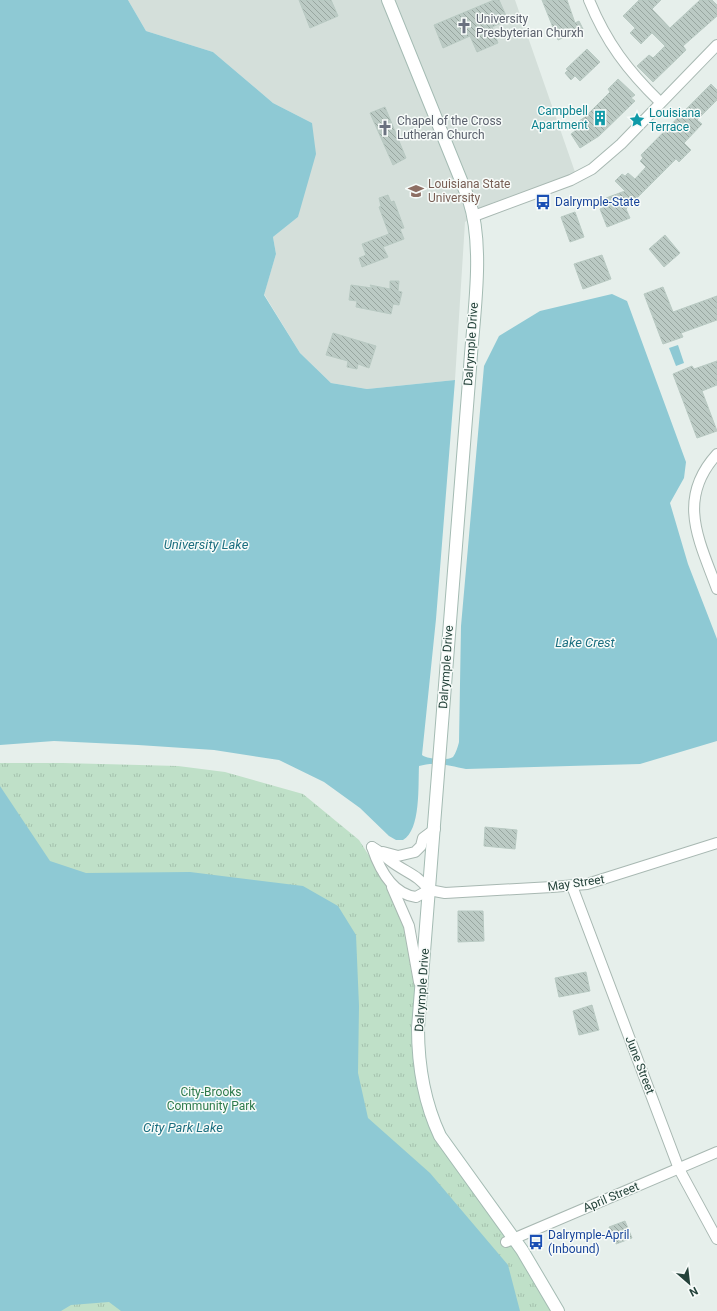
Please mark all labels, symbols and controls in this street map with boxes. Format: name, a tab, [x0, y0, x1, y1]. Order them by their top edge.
place label: University Presbyterian Churxh	[476, 12, 584, 40]
church icon: University Presbyterian Churxh	[455, 17, 473, 35]
place label: Campbell Apartment	[531, 104, 588, 132]
place label: Louisiana Terrace	[649, 106, 701, 134]
building icon: Campbell Apartment	[591, 109, 609, 127]
place icon: Louisiana Terrace	[628, 111, 646, 129]
place label: Chapel of the Cross Lutheran Church	[397, 114, 502, 142]
church icon: Chapel of the Cross Lutheran Church	[376, 119, 394, 137]
place label: Louisiana State University	[428, 177, 510, 205]
school or university icon: Louisiana State University	[407, 182, 425, 200]
bus stop icon: Dalrymple-State	[534, 193, 552, 211]
place label: Dalrymple-State	[555, 195, 640, 209]
street label: Dalrymple Drive	[461, 302, 481, 386]
water label: University Lake	[164, 537, 249, 552]
street label: Dalrymple Drive	[436, 625, 456, 709]
water label: Lake Crest	[555, 635, 616, 650]
street label: May Street	[547, 872, 605, 894]
street label: Dalrymple Drive	[412, 948, 432, 1032]
street label: June Street	[623, 1034, 657, 1096]
park label: City-Brooks Community Park	[167, 1085, 256, 1113]
water label: City Park Lake	[143, 1120, 223, 1135]
street label: April Street	[581, 1179, 641, 1215]
place label: Dalrymple-April (Inbound)	[548, 1228, 630, 1256]
bus stop icon: Dalrymple-April (Inbound)	[527, 1233, 545, 1251]
north arrow	[669, 1263, 709, 1303]
text: N	[687, 1284, 700, 1299]

